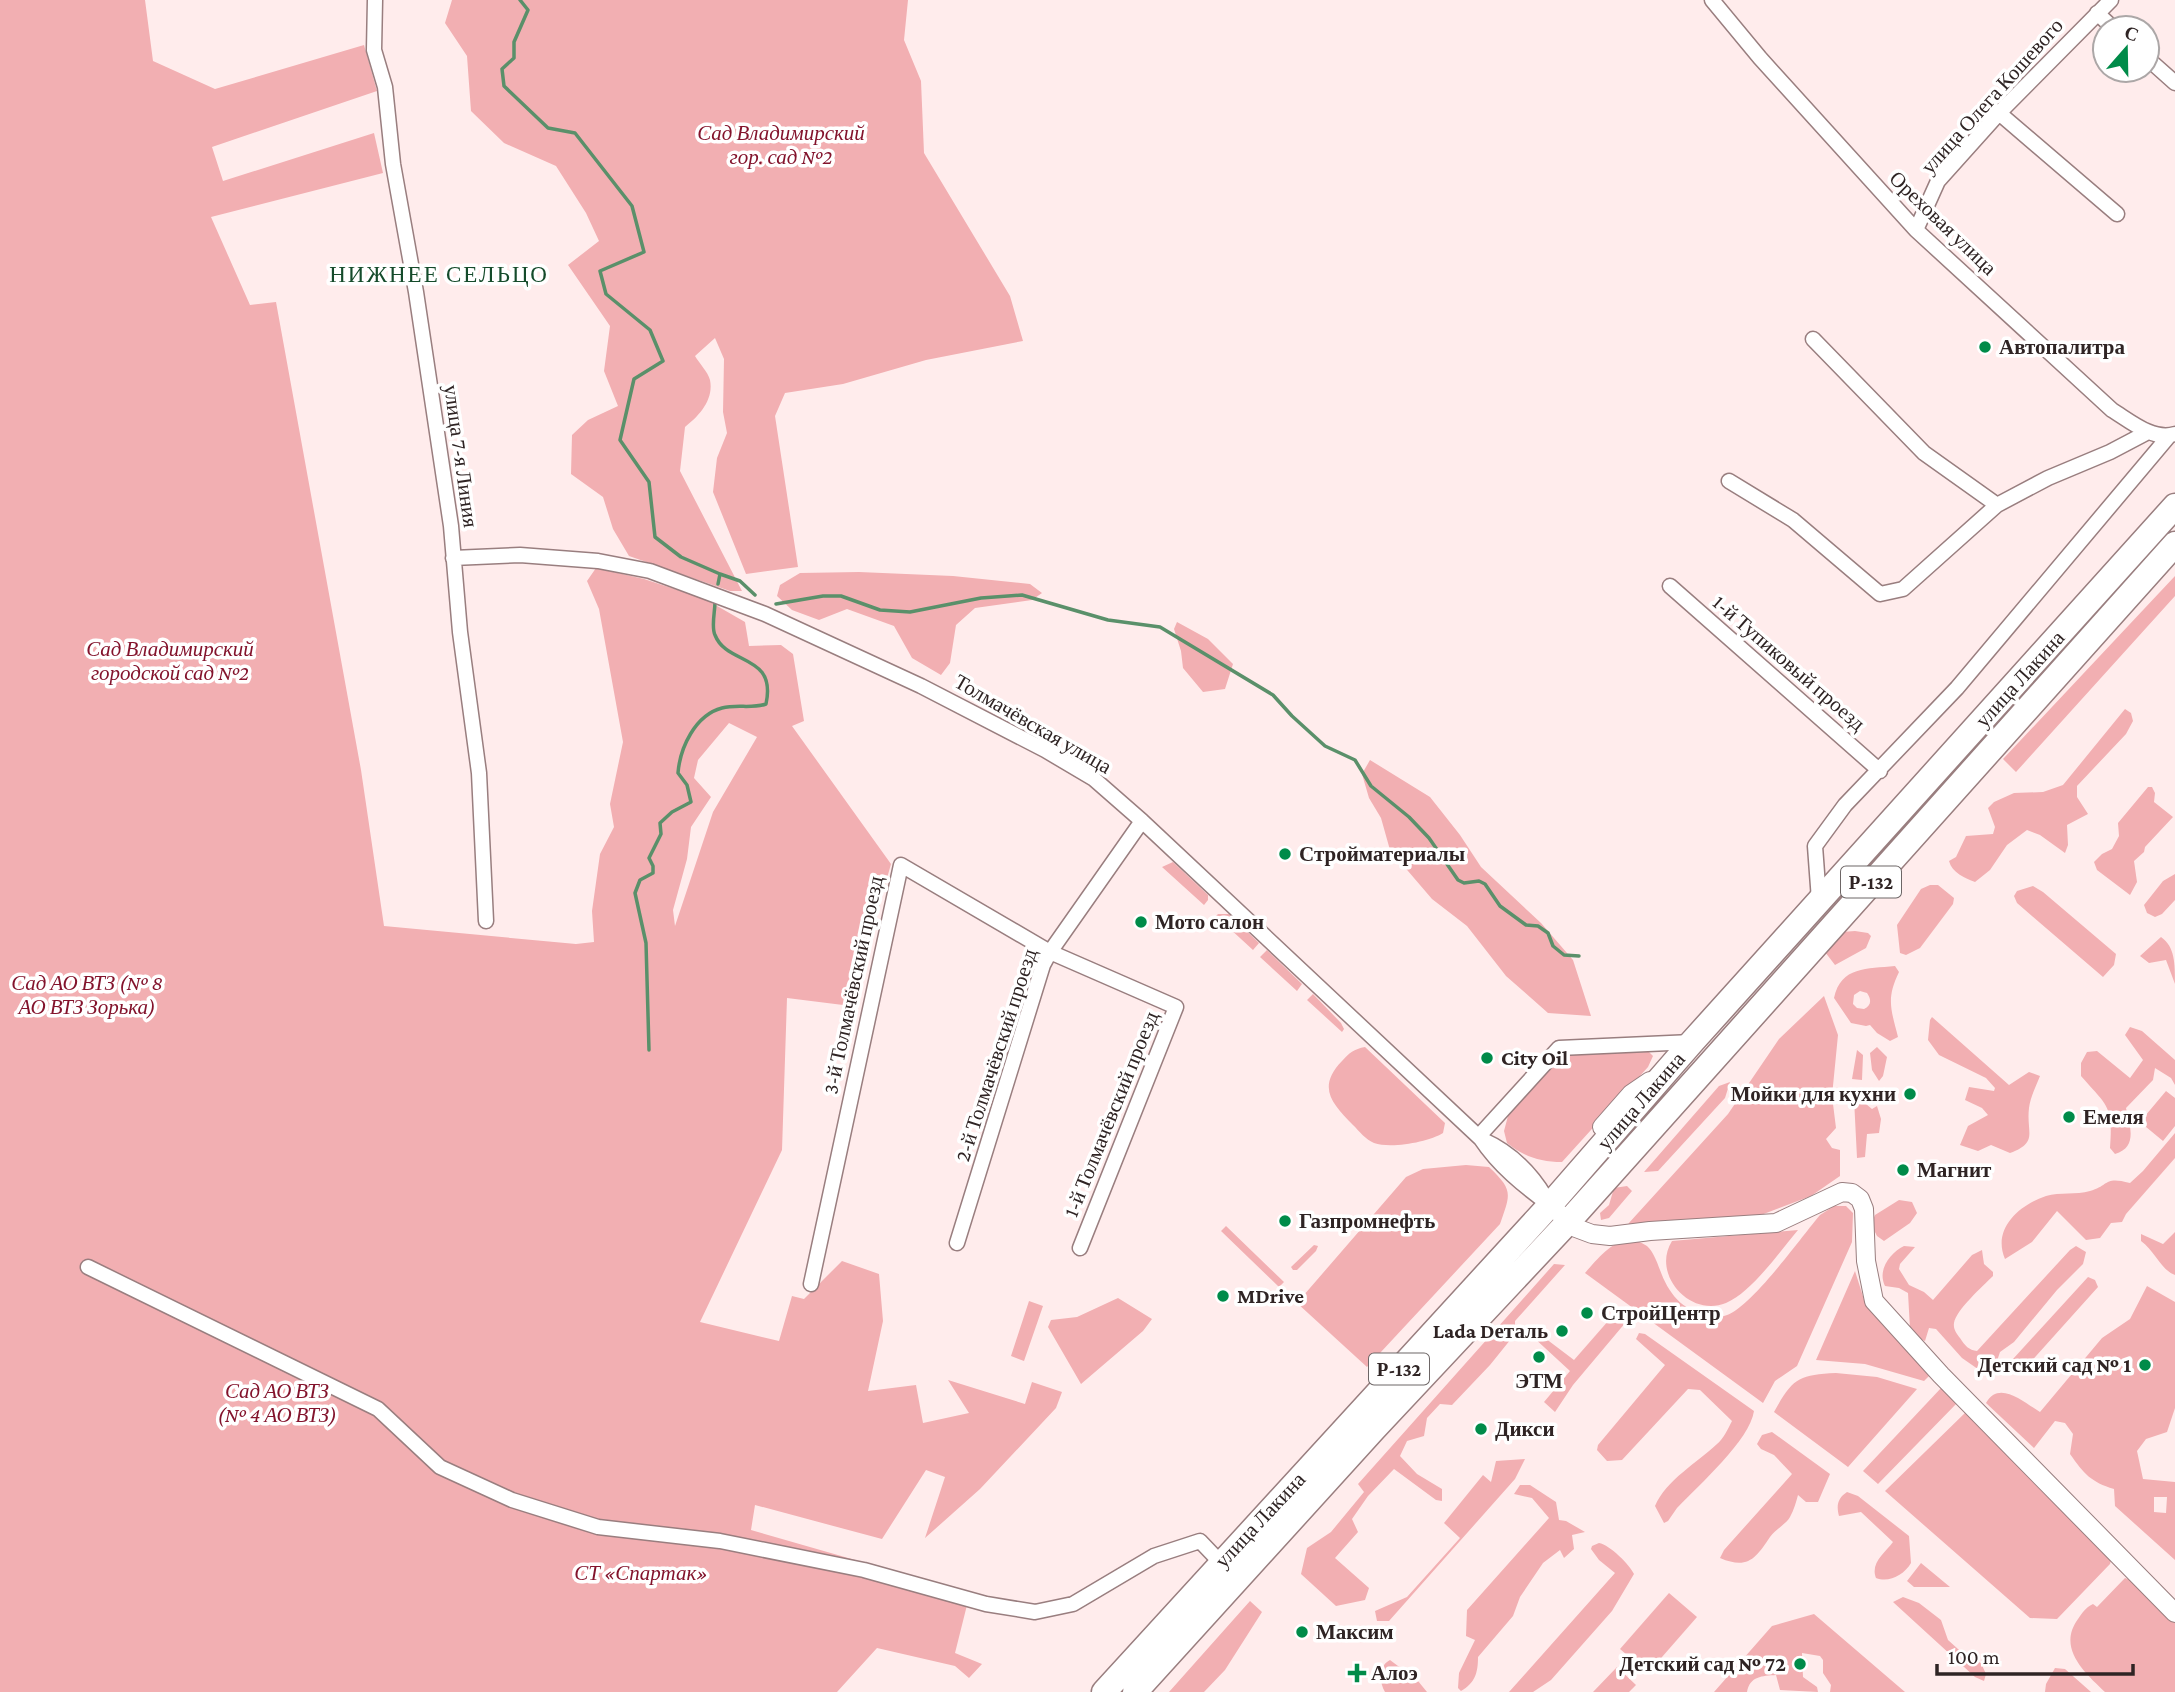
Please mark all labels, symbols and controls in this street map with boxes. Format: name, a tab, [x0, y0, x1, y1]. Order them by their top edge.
street label: улица Олега Кошевого	[1916, 13, 2068, 179]
north arrow	[2091, 14, 2161, 84]
text: С	[2122, 21, 2142, 46]
park label: Сад Владимирский гор. сад №2	[697, 121, 865, 169]
street label: Ореховая улица	[1885, 166, 2002, 280]
district label: НИЖНЕЕ СЕЛЬЦО	[329, 261, 549, 287]
place label: Автопалитра	[1999, 335, 2125, 359]
marker: Автопалитра	[1977, 339, 1993, 355]
street label: улица 7-я Линия	[439, 383, 483, 529]
street label: 1-й Тупиковый проезд	[1708, 590, 1870, 736]
street label: улица Лакина	[1970, 625, 2070, 732]
park label: Сад Владимирский городской сад №2	[86, 637, 254, 685]
street label: Толмачёвская улица	[950, 669, 1116, 779]
place label: Стройматериалы	[1299, 842, 1465, 866]
marker: Стройматериалы	[1277, 846, 1293, 862]
road number: Р-132	[1841, 866, 1901, 898]
street label: 3-й Толмачёвский проезд	[818, 873, 888, 1096]
place label: Мото салон	[1155, 910, 1264, 934]
marker: Мото салон	[1133, 914, 1149, 930]
street label: 2-й Толмачёвский проезд	[950, 945, 1042, 1165]
park label: Сад АО ВТЗ (№ 8 АО ВТЗ Зорька)	[11, 971, 163, 1019]
street label: 1-й Толмачёвский проезд	[1059, 1007, 1163, 1220]
place label: City Oil	[1501, 1046, 1568, 1070]
street label: улица Лакина	[1592, 1047, 1690, 1155]
marker: City Oil	[1479, 1050, 1495, 1066]
place label: Мойки для кухни	[1731, 1082, 1896, 1106]
marker: Мойки для кухни	[1902, 1086, 1918, 1102]
place label: Емеля	[2083, 1105, 2144, 1129]
marker: Емеля	[2061, 1109, 2077, 1125]
place label: Магнит	[1917, 1158, 1992, 1182]
marker: Магнит	[1895, 1162, 1911, 1178]
place label: Газпромнефть	[1299, 1209, 1435, 1233]
marker: Газпромнефть	[1277, 1213, 1293, 1229]
place label: MDrive	[1237, 1284, 1304, 1308]
marker: MDrive	[1215, 1288, 1231, 1304]
place label: СтройЦентр	[1601, 1301, 1721, 1325]
marker: СтройЦентр	[1579, 1305, 1595, 1321]
place label: Lada Dеталь	[1433, 1319, 1548, 1343]
marker: Lada Dеталь	[1554, 1323, 1570, 1339]
marker: ЭТМ	[1531, 1349, 1547, 1365]
place label: Детский сад № 1	[1977, 1353, 2131, 1377]
road number: Р-132	[1369, 1354, 1429, 1385]
marker: Детский сад № 1	[2137, 1357, 2153, 1373]
place label: ЭТМ	[1515, 1369, 1563, 1393]
park label: Сад АО ВТЗ (№ 4 АО ВТЗ)	[217, 1379, 337, 1427]
place label: Дикси	[1495, 1417, 1555, 1441]
marker: Дикси	[1473, 1421, 1489, 1437]
street label: улица Лакина	[1210, 1467, 1311, 1573]
park label: СТ «Спартак»	[574, 1561, 708, 1585]
place label: Максим	[1316, 1620, 1394, 1644]
marker: Максим	[1294, 1624, 1310, 1640]
scale bar	[1937, 1632, 2133, 1676]
text: 100 m	[1948, 1645, 2000, 1669]
place label: Детский сад № 72	[1619, 1652, 1786, 1676]
marker: Детский сад № 72	[1792, 1656, 1808, 1672]
place label: Алоэ	[1371, 1661, 1418, 1685]
marker: Алоэ	[1349, 1665, 1365, 1681]

